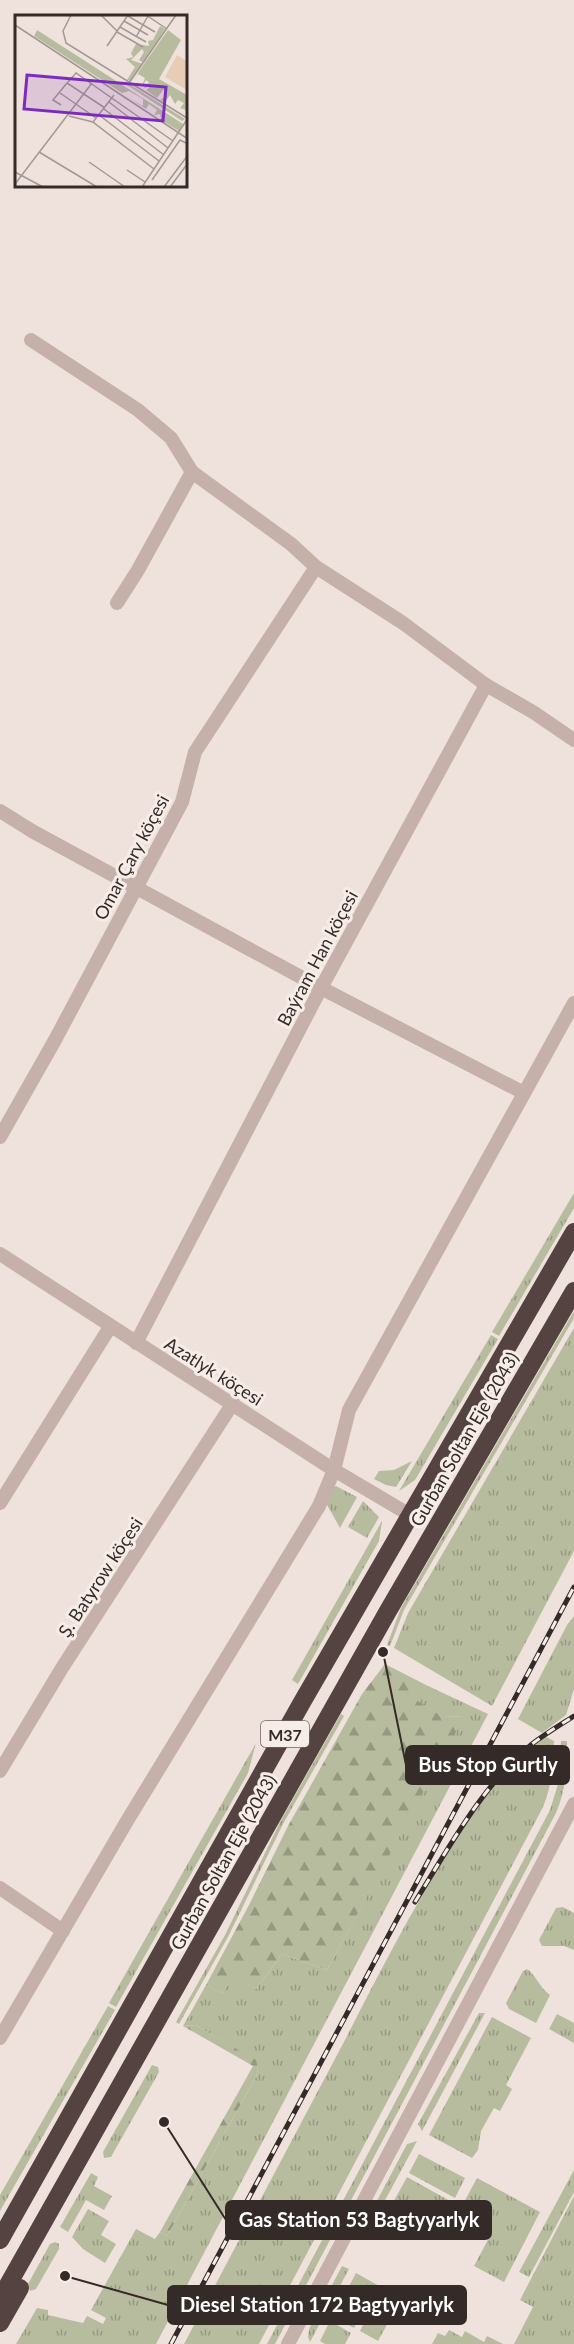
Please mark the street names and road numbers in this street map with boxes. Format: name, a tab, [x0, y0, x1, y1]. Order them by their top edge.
street label: Omar Çary köçesi	[89, 791, 173, 923]
street label: Baýram Han köçesi	[272, 887, 362, 1029]
street label: Azatlyk köçesi	[161, 1332, 267, 1410]
street label: Gurban Soltan Eje (2043)	[405, 1348, 523, 1530]
street label: Ş. Batyrow köçesi	[53, 1513, 147, 1641]
road number: M37	[261, 1721, 309, 1747]
street label: Gurban Soltan Eje (2043)	[165, 1770, 281, 1954]

